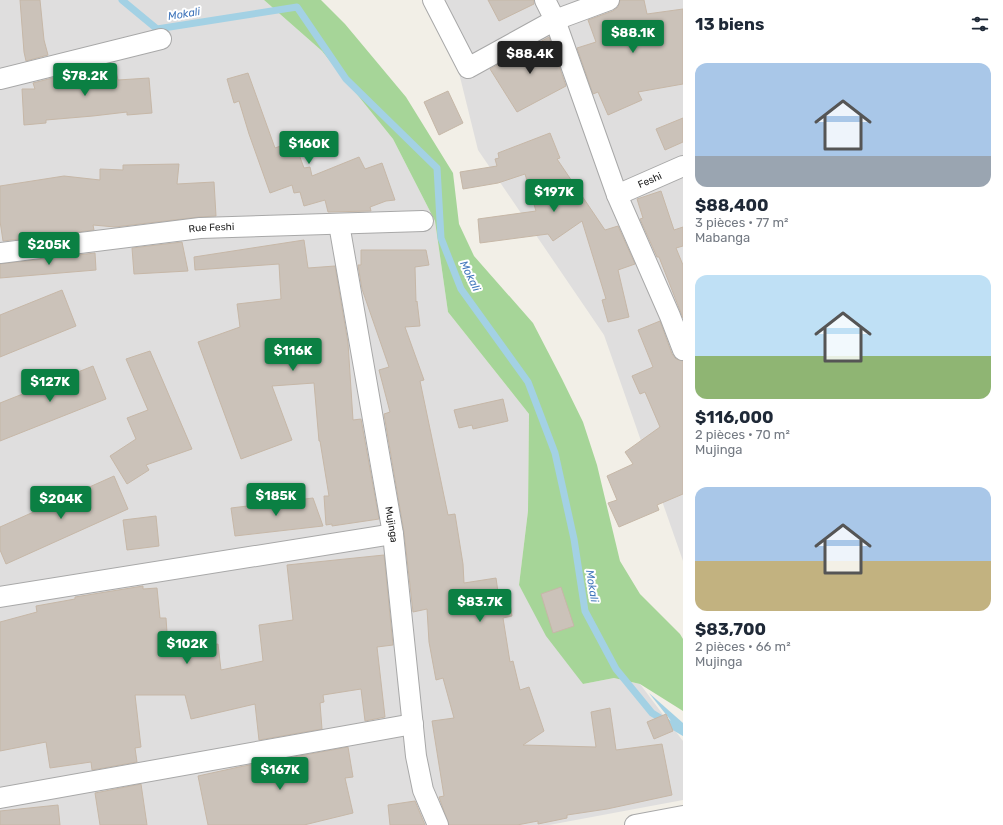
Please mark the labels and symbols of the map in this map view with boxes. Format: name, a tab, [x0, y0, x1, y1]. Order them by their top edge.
water label: Mokali	[167, 5, 201, 23]
pin: $88.1K	[600, 20, 666, 54]
pin: $88.4K	[497, 41, 563, 75]
pin: $78.2K	[52, 63, 118, 97]
pin: $160K	[281, 131, 337, 165]
street label: Feshi	[636, 170, 664, 191]
pin: $197K	[526, 179, 582, 213]
street label: Rue Feshi	[188, 221, 234, 235]
pin: $205K	[21, 232, 77, 266]
water label: Mokali	[457, 259, 483, 294]
pin: $116K	[265, 338, 321, 372]
pin: $127K	[22, 369, 78, 403]
pin: $185K	[248, 483, 304, 517]
pin: $204K	[33, 486, 89, 520]
street label: Mujinga	[382, 505, 400, 543]
water label: Mokali	[583, 569, 601, 603]
pin: $83.7K	[447, 589, 513, 623]
pin: $102K	[159, 631, 215, 665]
pin: $167K	[252, 757, 308, 791]

